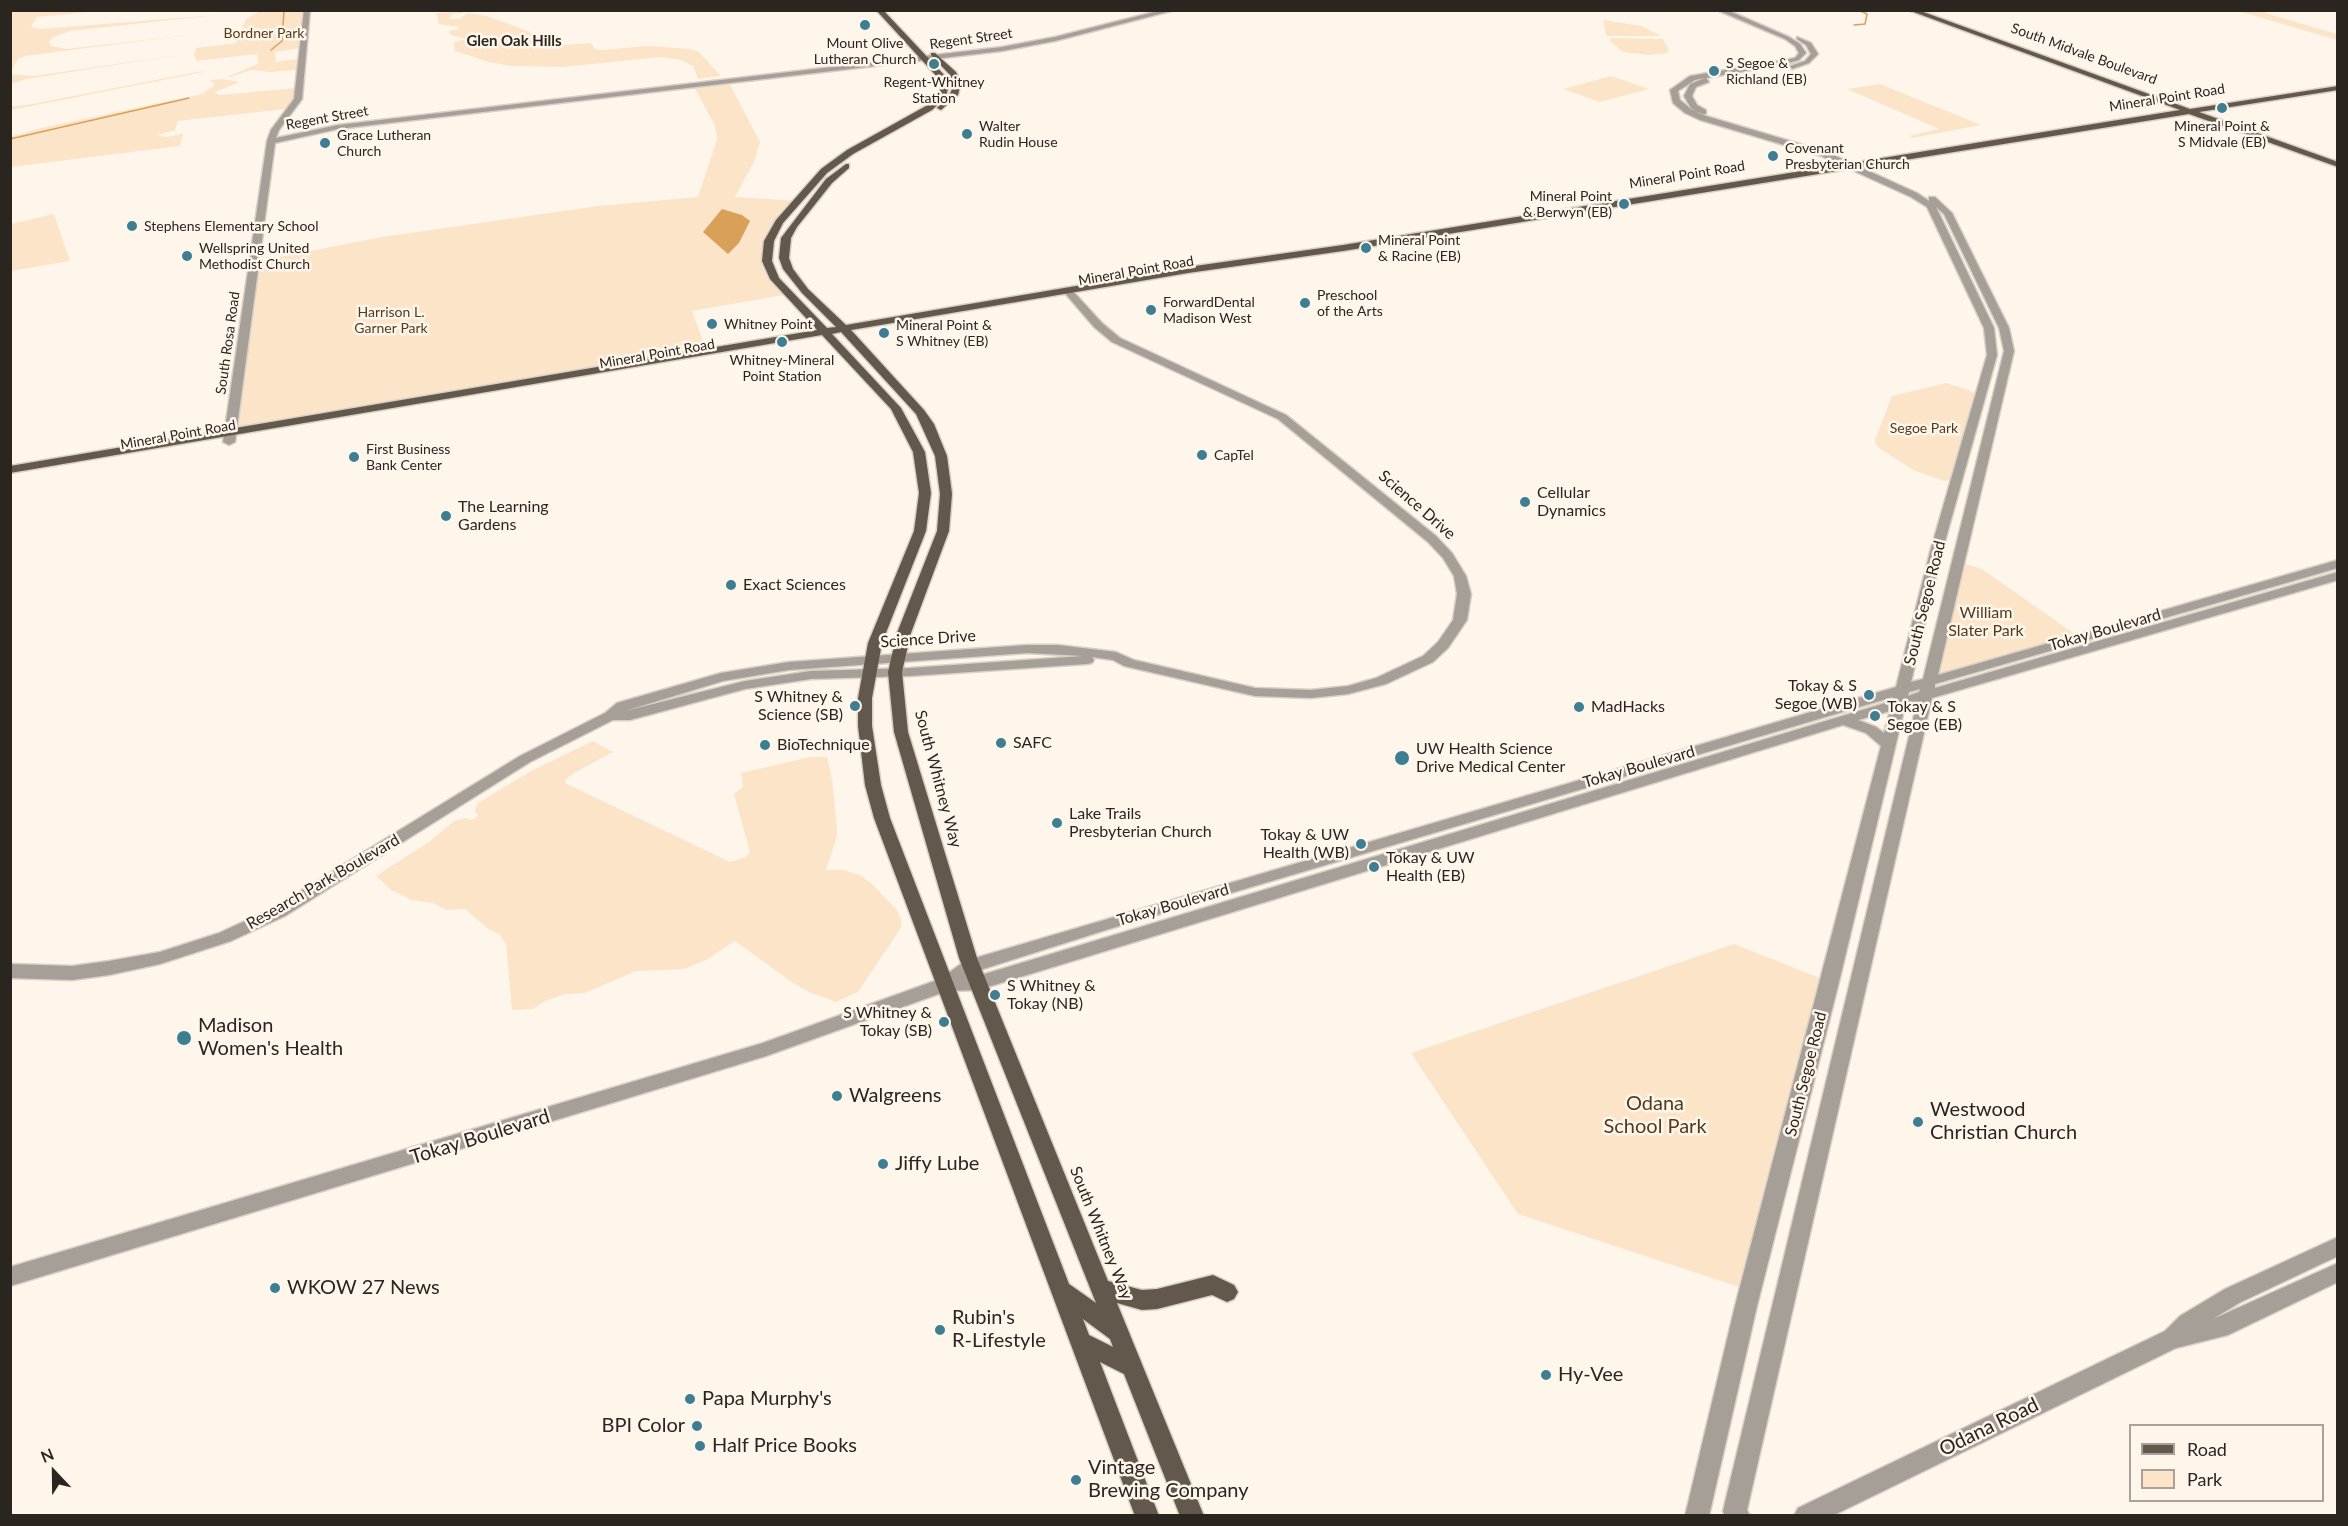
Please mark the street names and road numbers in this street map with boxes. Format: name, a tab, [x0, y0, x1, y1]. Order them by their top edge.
street label: South Midvale Boulevard	[2009, 20, 2159, 88]
street label: Regent Street	[929, 25, 1013, 53]
street label: Mineral Point Road	[2108, 81, 2226, 115]
street label: Regent Street	[284, 102, 370, 134]
street label: Mineral Point Road	[1628, 158, 1746, 192]
street label: Mineral Point Road	[1077, 253, 1195, 289]
street label: South Rosa Road	[212, 291, 244, 395]
street label: Mineral Point Road	[598, 336, 716, 372]
street label: Mineral Point Road	[119, 417, 237, 453]
street label: Science Drive	[1375, 466, 1459, 544]
street label: South Segoe Road	[1900, 539, 1950, 667]
street label: Tokay Boulevard	[2047, 605, 2163, 655]
street label: Science Drive	[880, 626, 976, 652]
street label: South Whitney Way	[910, 708, 966, 850]
street label: Tokay Boulevard	[1581, 742, 1697, 792]
street label: Research Park Boulevard	[243, 830, 403, 934]
street label: Tokay Boulevard	[1115, 880, 1231, 930]
street label: South Segoe Road	[1781, 1010, 1831, 1138]
street label: Tokay Boulevard	[407, 1104, 553, 1170]
street label: South Whitney Way	[1066, 1164, 1136, 1302]
street label: Odana Road	[1935, 1393, 2043, 1461]

